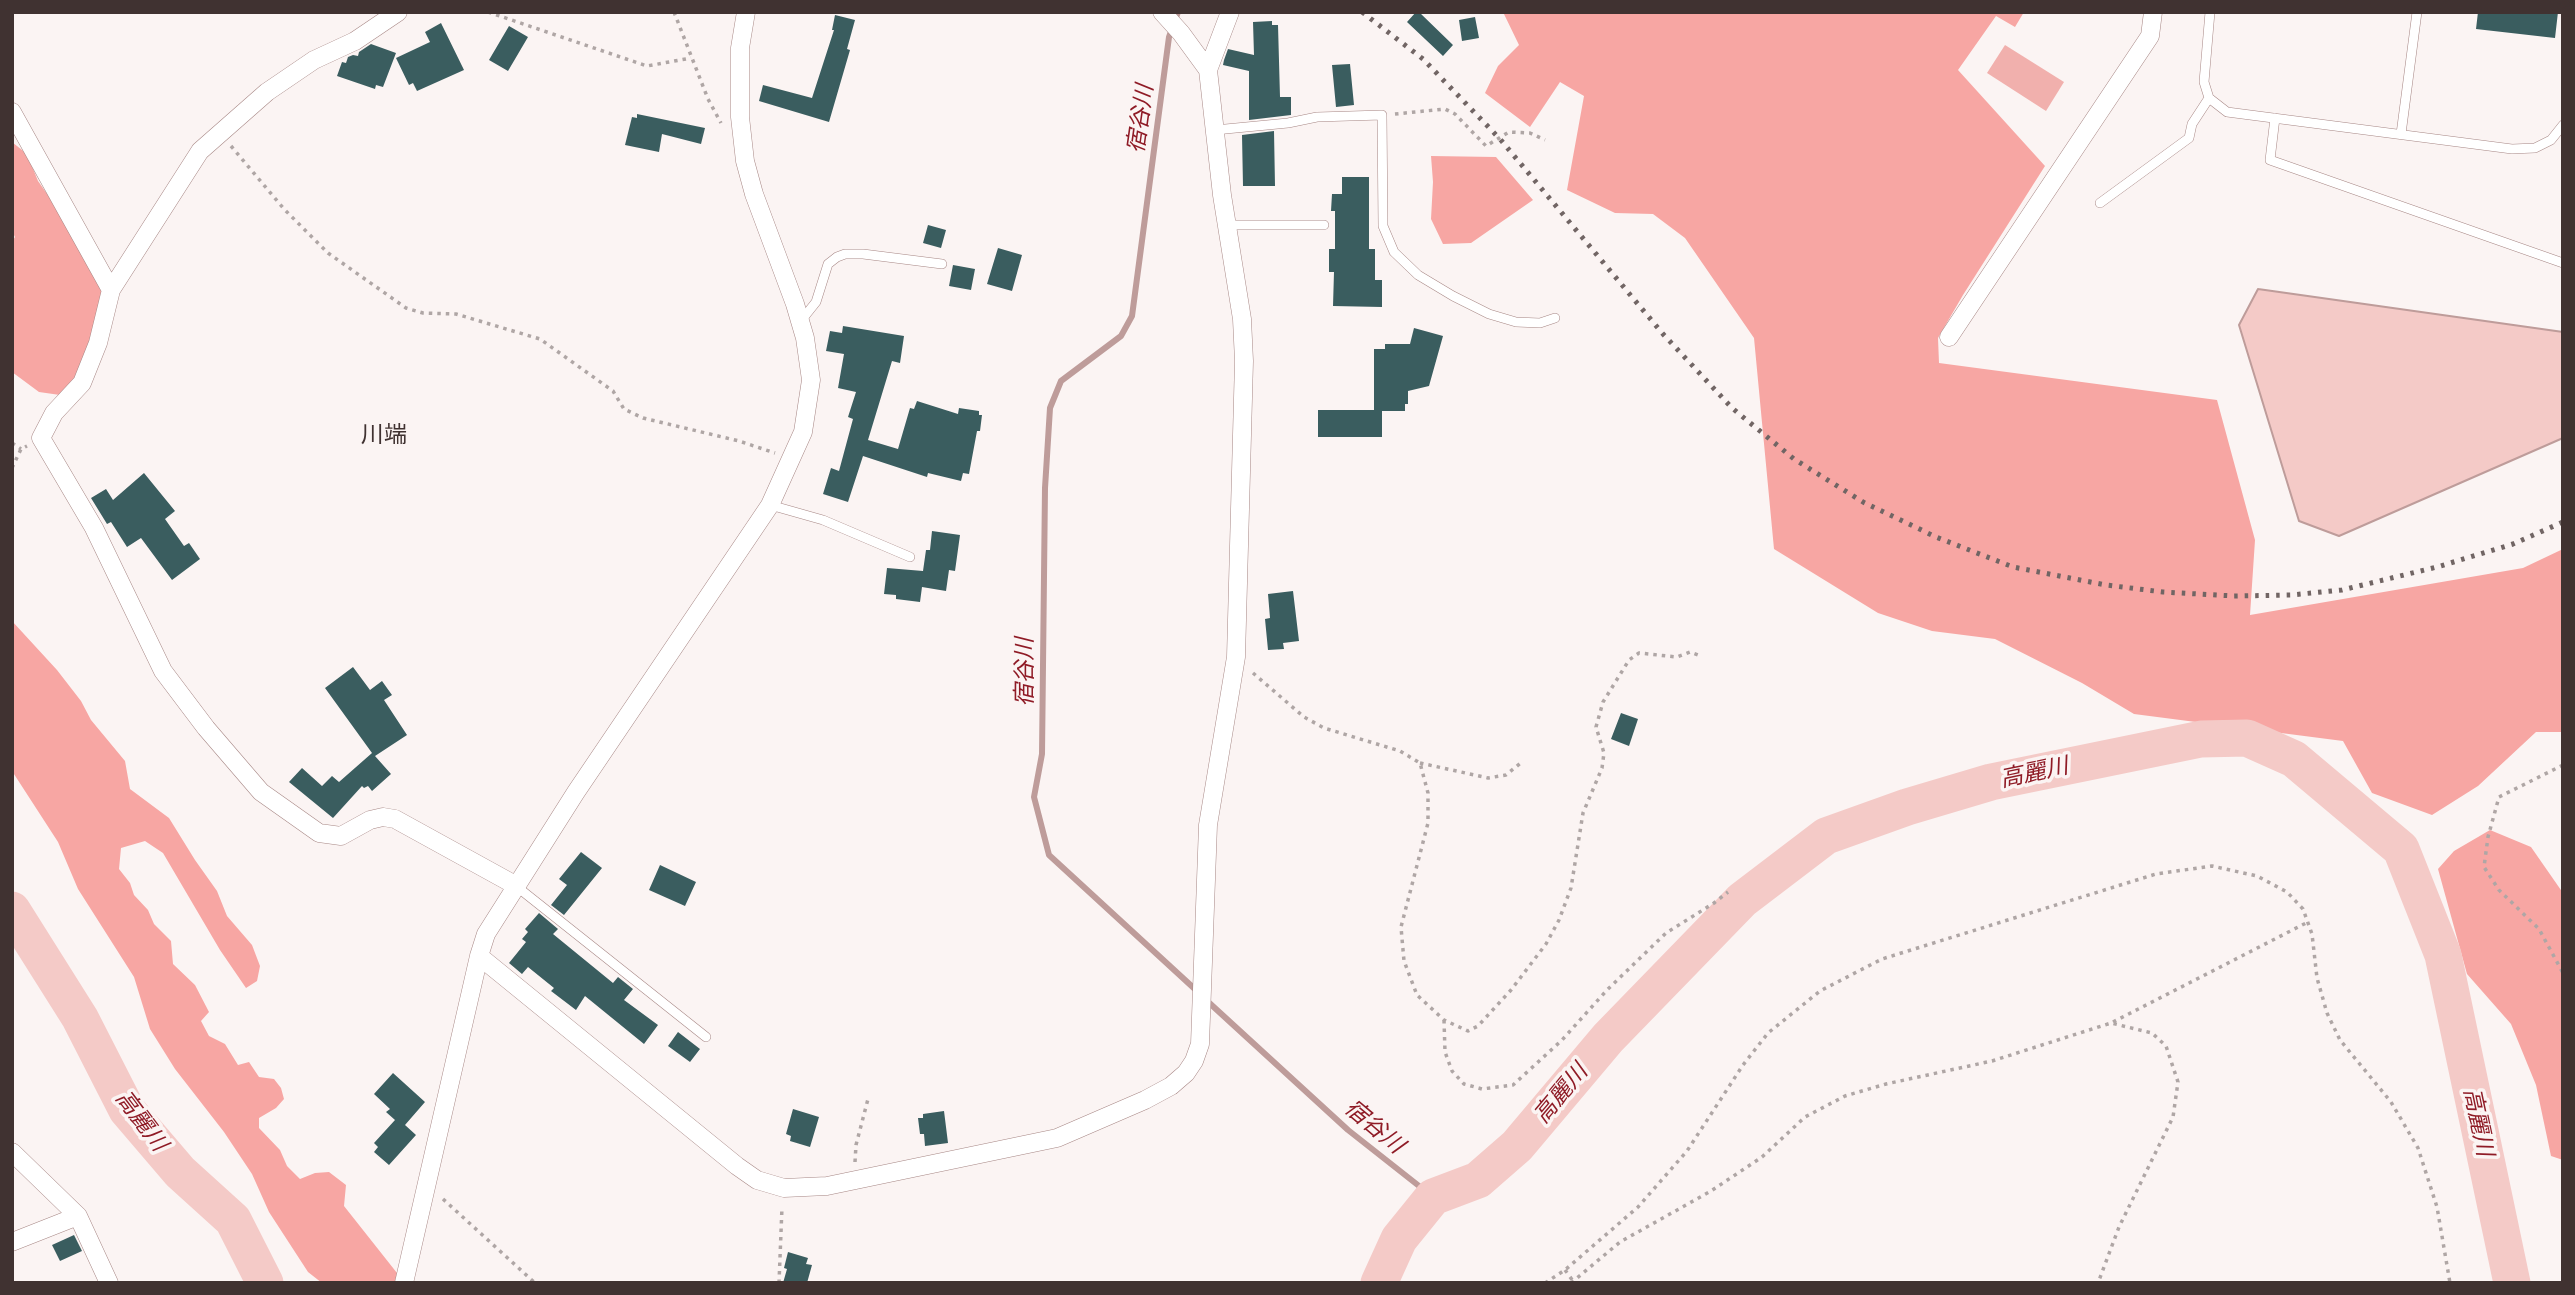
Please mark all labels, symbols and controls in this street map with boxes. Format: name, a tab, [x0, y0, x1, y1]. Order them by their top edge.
water label: 宿谷川	[1123, 83, 1159, 155]
district label: 川端	[361, 421, 407, 449]
water label: 宿谷川	[1011, 638, 1039, 706]
water label: 高麗川	[1997, 752, 2071, 794]
water label: 高麗川	[1528, 1059, 1594, 1129]
water label: 高麗川	[109, 1085, 173, 1157]
water label: 高麗川	[2457, 1085, 2499, 1159]
water label: 宿谷川	[1339, 1094, 1409, 1160]

